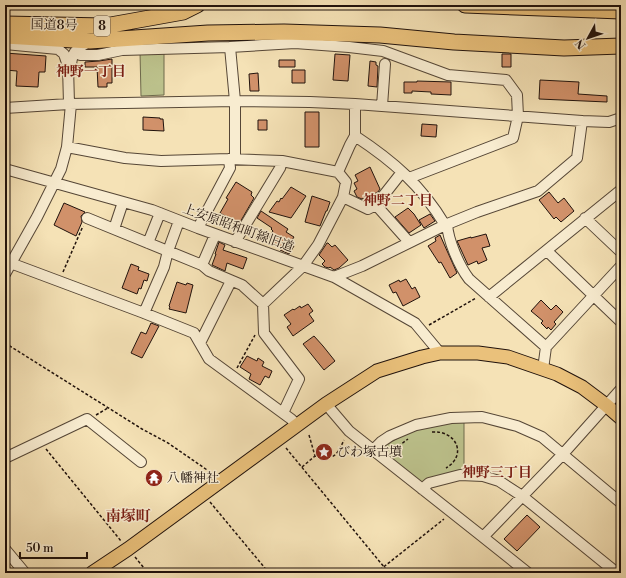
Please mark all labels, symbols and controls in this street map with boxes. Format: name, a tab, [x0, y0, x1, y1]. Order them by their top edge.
road number: 8	[94, 16, 110, 36]
street label: 国道8号	[30, 17, 78, 33]
north arrow	[568, 18, 608, 58]
text: N	[573, 36, 589, 52]
district label: 神野一丁目	[56, 63, 126, 81]
district label: 神野二丁目	[363, 192, 433, 210]
street label: 上安原昭和町線旧道	[180, 200, 296, 256]
place icon: びわ塚古墳	[314, 442, 334, 462]
place label: びわ塚古墳	[337, 444, 402, 460]
district label: 神野三丁目	[462, 464, 532, 482]
temple icon: 八幡神社	[144, 468, 164, 488]
place label: 八幡神社	[167, 470, 219, 486]
district label: 南塚町	[105, 507, 151, 526]
scale bar	[20, 534, 87, 560]
text: 50 m	[26, 541, 54, 556]

